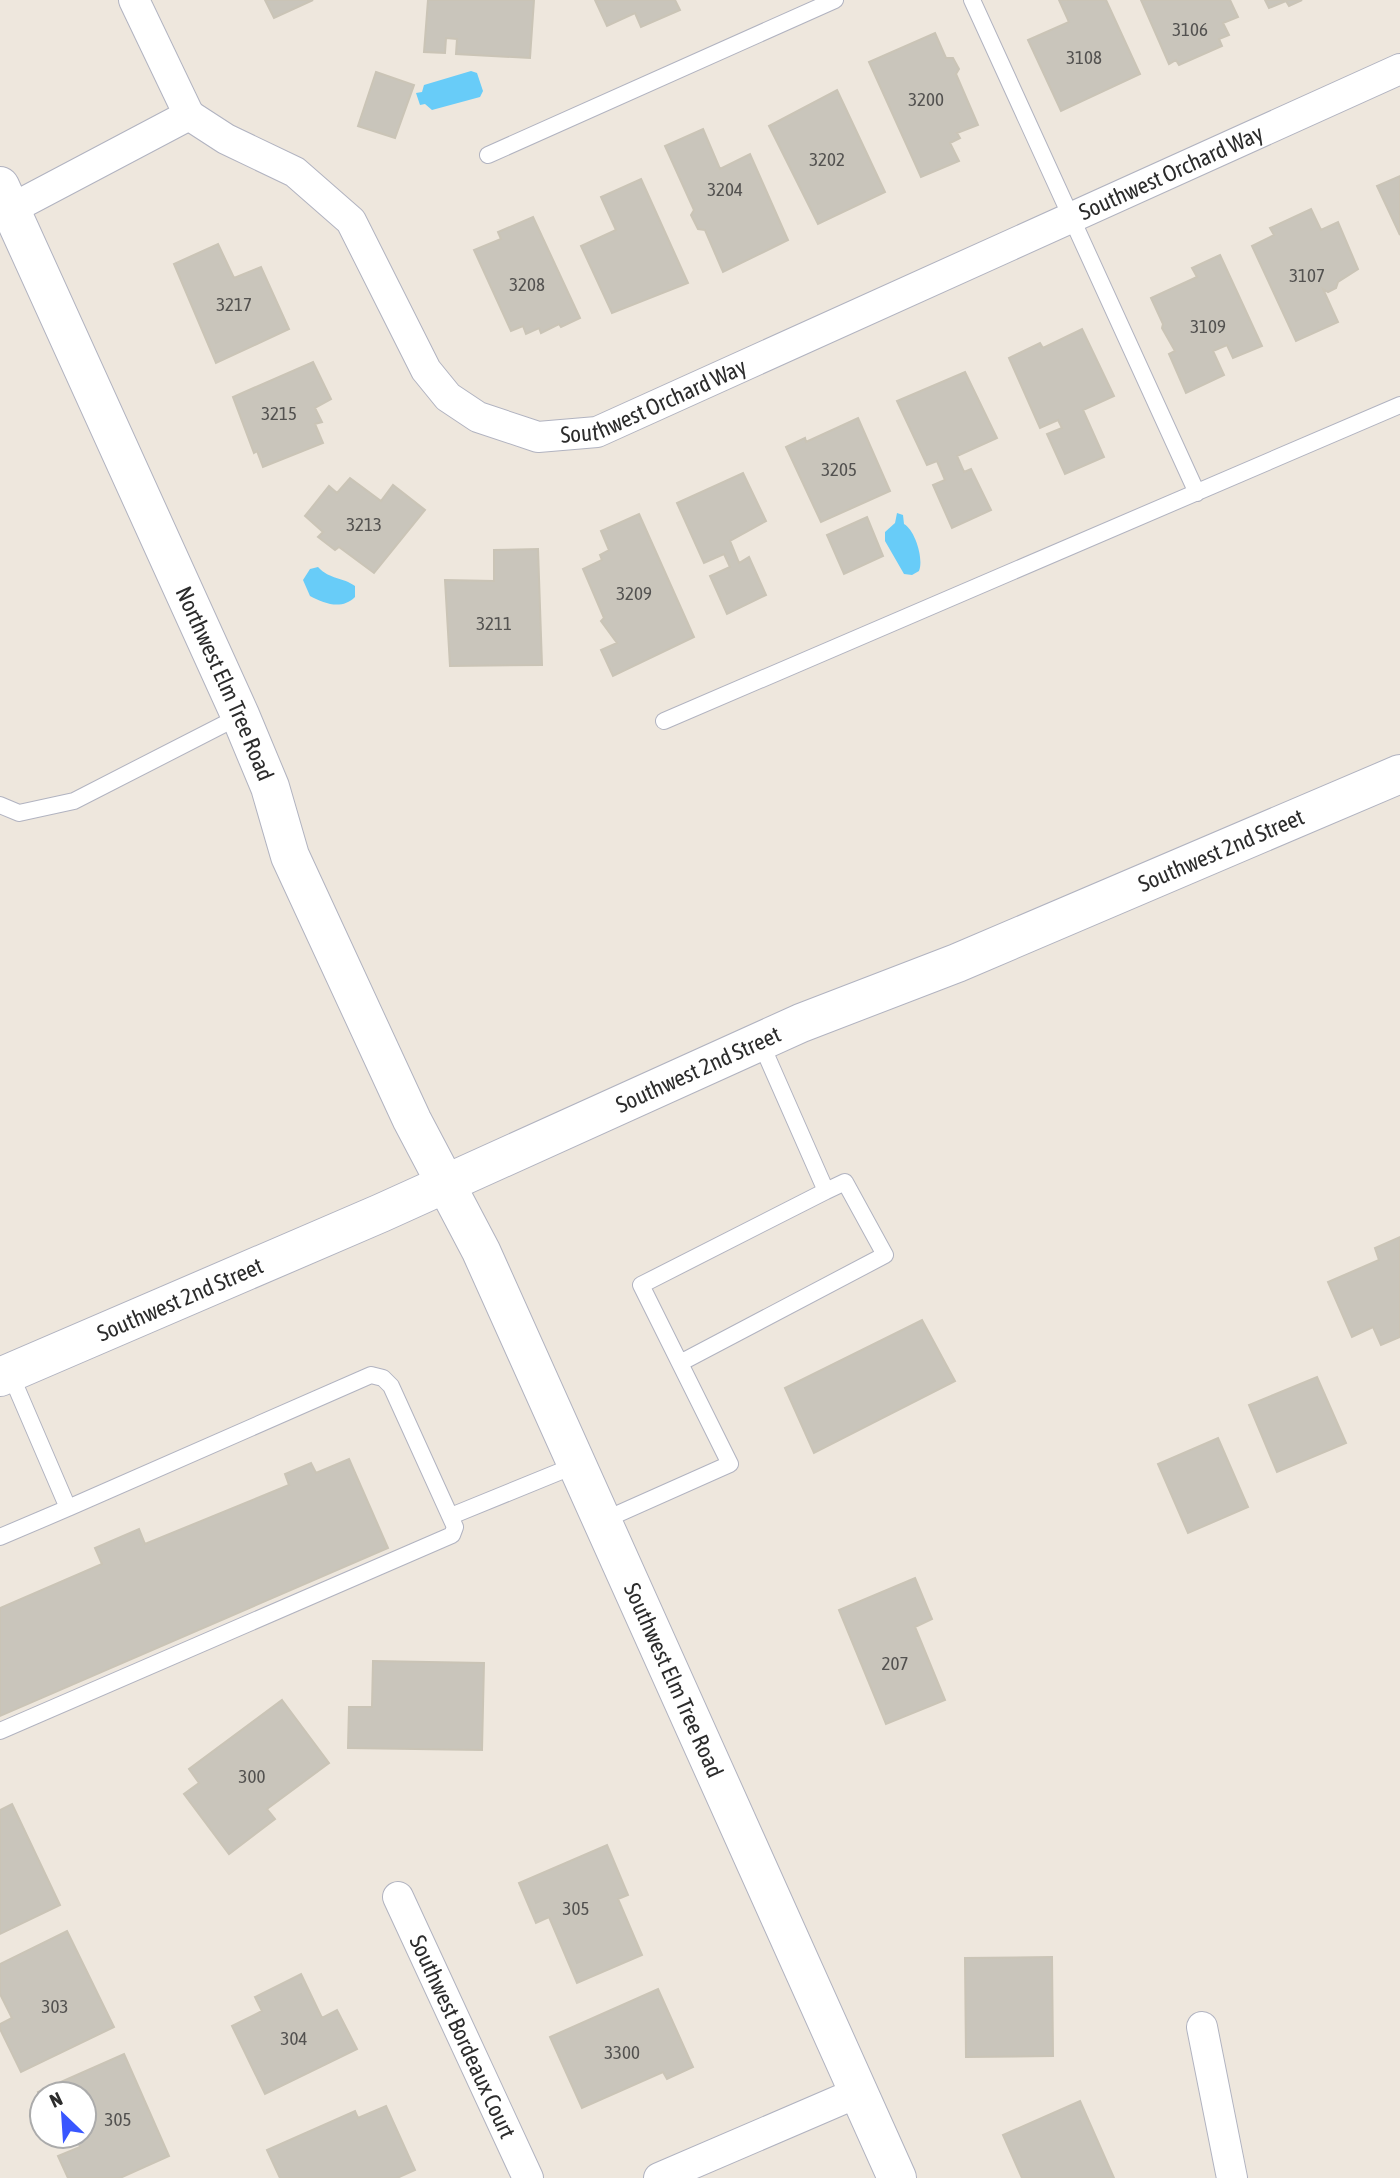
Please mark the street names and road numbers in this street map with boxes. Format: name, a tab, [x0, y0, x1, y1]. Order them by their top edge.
street label: Southwest Orchard Way	[1075, 120, 1267, 225]
street label: Southwest Orchard Way	[559, 353, 750, 448]
street label: Northwest Elm Tree Road	[170, 582, 279, 785]
street label: Southwest 2nd Street	[1134, 804, 1308, 897]
street label: Southwest 2nd Street	[612, 1021, 785, 1118]
street label: Southwest 2nd Street	[93, 1252, 267, 1347]
street label: Southwest Elm Tree Road	[619, 1579, 728, 1781]
street label: Southwest Bordeaux Court	[404, 1931, 521, 2142]

